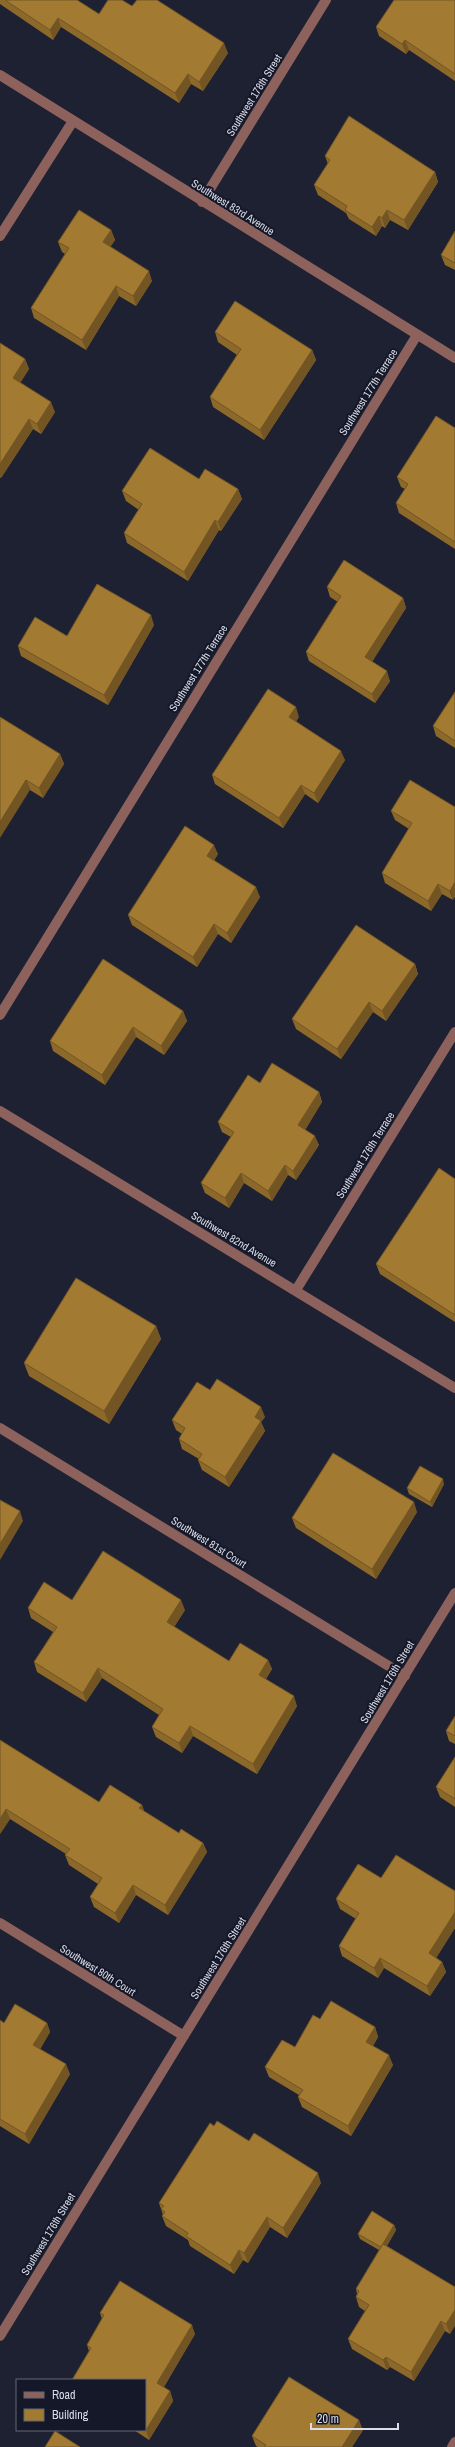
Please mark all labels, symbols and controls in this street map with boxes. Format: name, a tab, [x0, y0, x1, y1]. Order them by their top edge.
street label: Southwest 178th Street	[223, 51, 285, 138]
street label: Southwest 83rd Avenue	[189, 176, 277, 238]
street label: Southwest 177th Terrace	[336, 346, 400, 438]
street label: Southwest 177th Terrace	[166, 622, 230, 714]
street label: Southwest 176th Terrace	[333, 1109, 397, 1201]
street label: Southwest 82nd Avenue	[189, 1208, 279, 1270]
street label: Southwest 81st Court	[169, 1513, 250, 1571]
street label: Southwest 176th Street	[357, 1638, 417, 1726]
street label: Southwest 176th Street	[187, 1914, 249, 2001]
street label: Southwest 80th Court	[58, 1941, 139, 1999]
street label: Southwest 176th Street	[18, 2190, 78, 2278]
legend	[16, 2379, 146, 2431]
text: Road	[52, 2387, 76, 2403]
scale bar	[311, 2405, 398, 2431]
text: Building	[52, 2407, 89, 2423]
text: 20 m	[317, 2411, 339, 2427]

